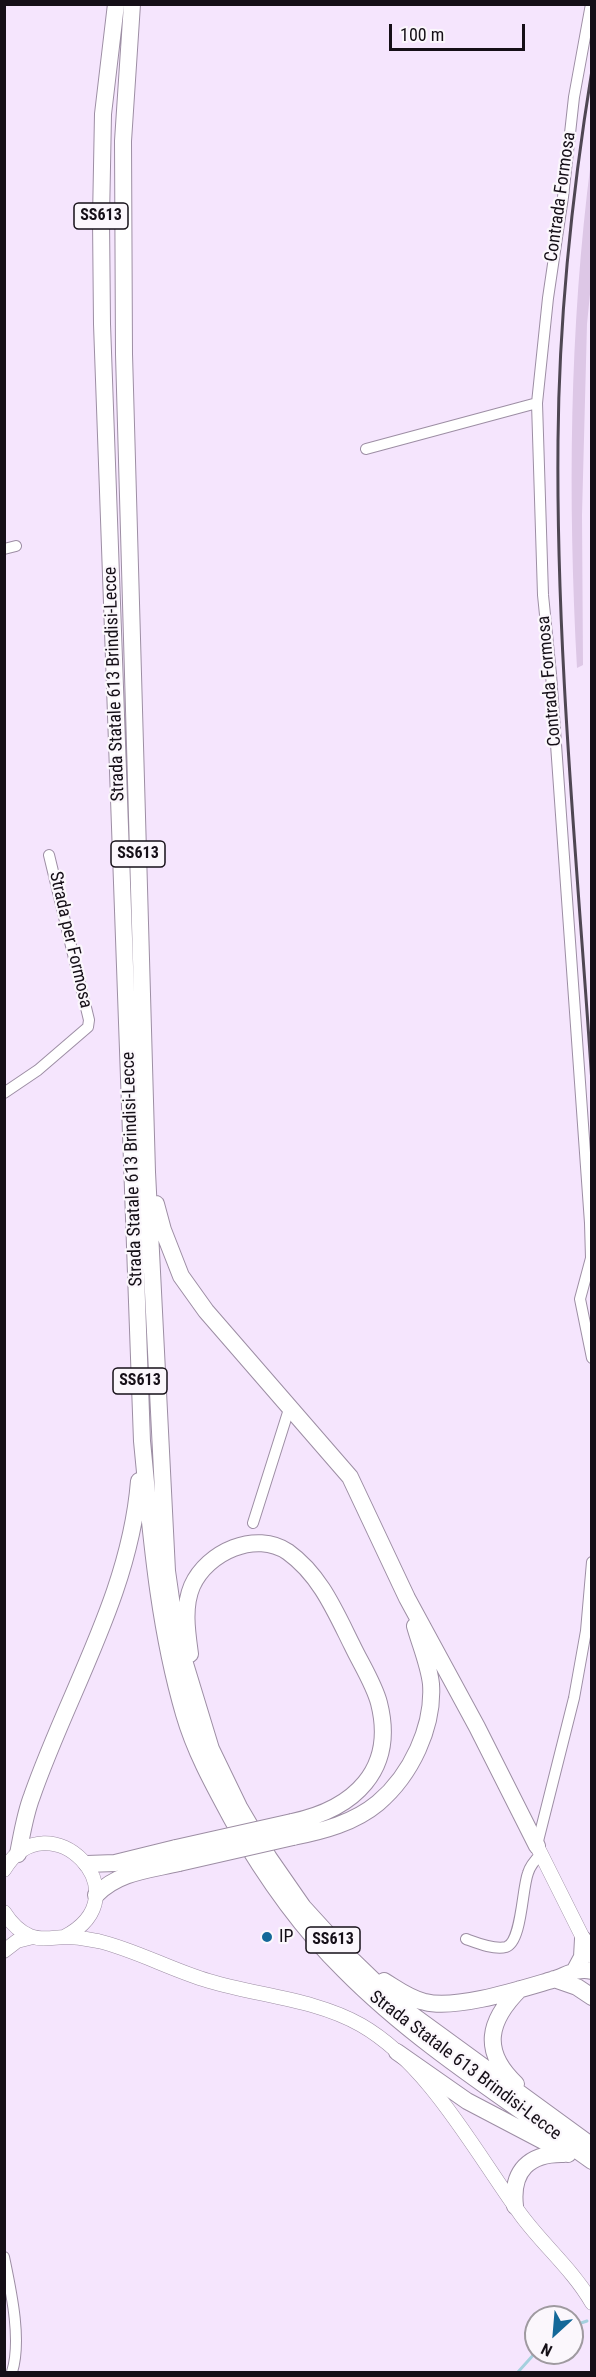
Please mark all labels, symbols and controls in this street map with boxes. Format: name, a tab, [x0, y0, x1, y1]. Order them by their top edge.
scale bar	[392, 12, 528, 50]
text: 100 m	[400, 24, 444, 45]
street label: Contrada Formosa	[541, 131, 581, 263]
road number: SS613	[74, 203, 128, 229]
street label: Strada Statale 613 Brindisi-Lecce	[100, 566, 130, 802]
street label: Contrada Formosa	[534, 615, 566, 747]
road number: SS613	[111, 841, 165, 867]
street label: Strada per Formosa	[44, 870, 96, 1010]
street label: Strada Statale 613 Brindisi-Lecce	[118, 1051, 148, 1287]
road number: SS613	[113, 1368, 167, 1394]
place label: IP	[279, 1926, 293, 1948]
road number: SS613	[306, 1927, 360, 1953]
marker: IP	[260, 1930, 274, 1944]
street label: Strada Statale 613 Brindisi-Lecce	[365, 1987, 565, 2145]
north arrow	[524, 2305, 584, 2365]
text: N	[538, 2339, 555, 2361]

